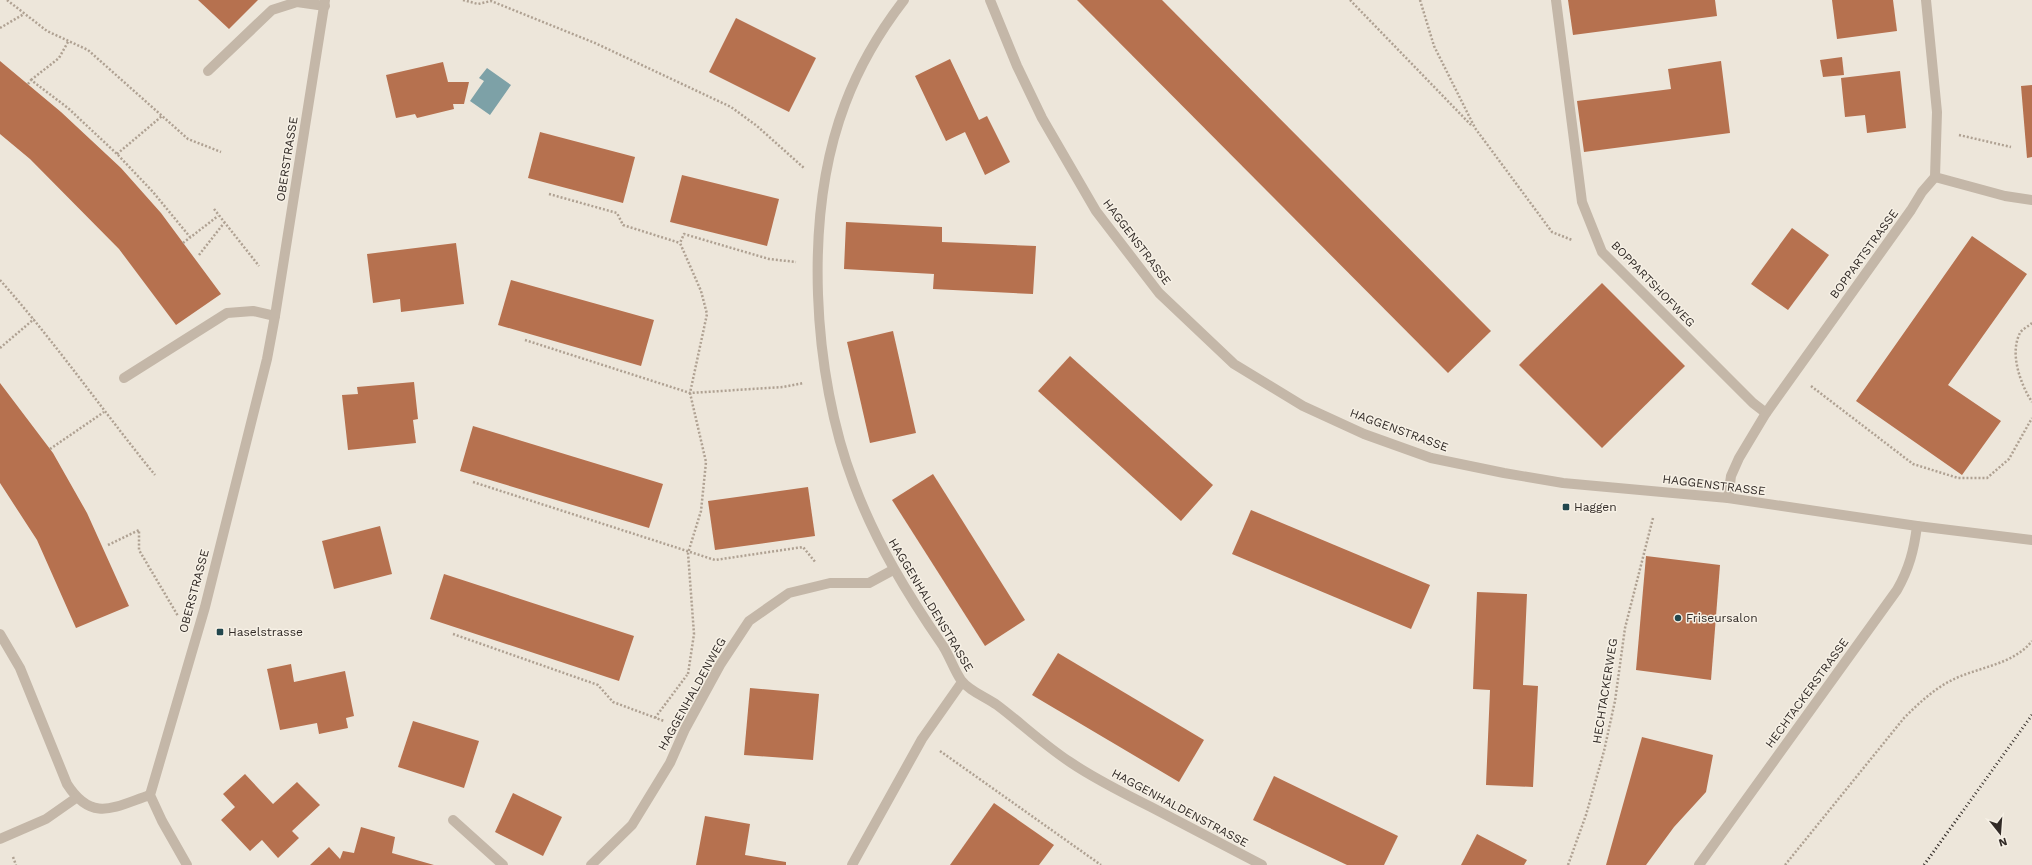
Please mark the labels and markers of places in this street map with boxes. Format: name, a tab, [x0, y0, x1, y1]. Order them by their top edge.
place label: Haggen	[1574, 500, 1617, 514]
marker: Haggen	[1561, 502, 1571, 512]
place label: Friseursalon	[1686, 611, 1758, 625]
marker: Friseursalon	[1673, 613, 1683, 623]
place label: Haselstrasse	[228, 625, 303, 639]
marker: Haselstrasse	[215, 627, 225, 637]

